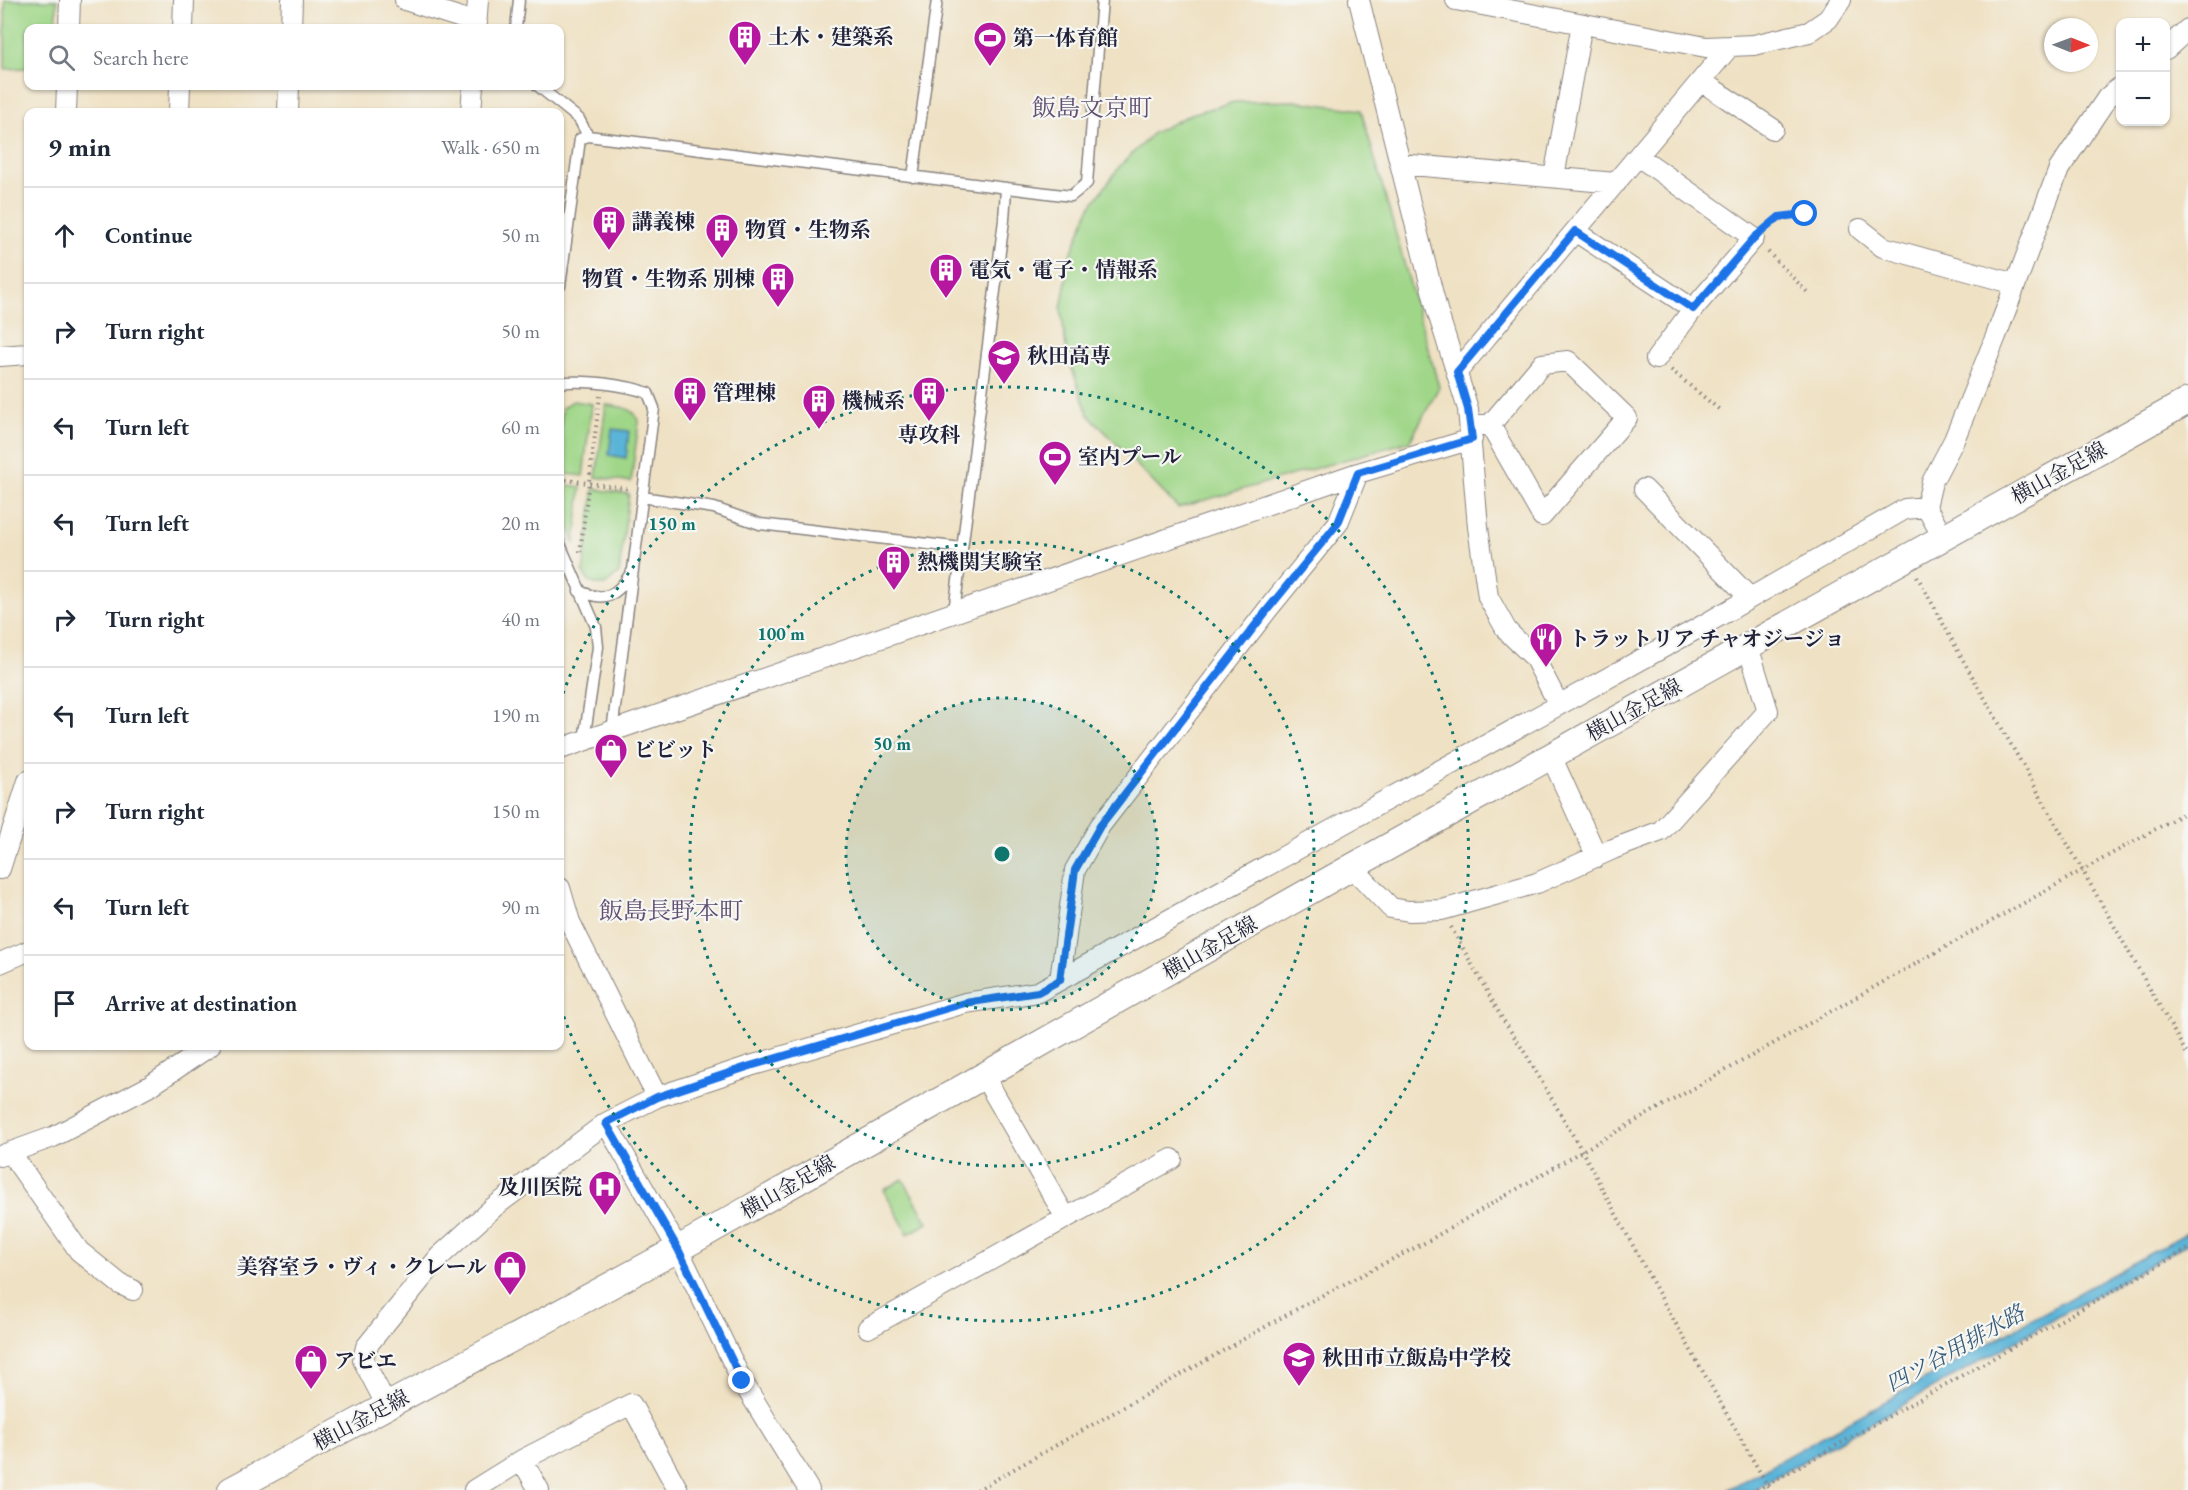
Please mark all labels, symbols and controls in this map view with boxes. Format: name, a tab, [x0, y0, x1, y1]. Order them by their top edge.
north arrow	[2044, 18, 2098, 72]
map controls	[2116, 18, 2170, 126]
button: +	[2116, 18, 2170, 72]
building icon: 土木・建築系	[727, 19, 763, 66]
sports icon: 第一体育館	[972, 20, 1008, 67]
place label: 土木・建築系	[768, 23, 894, 50]
search box	[24, 24, 564, 90]
place label: 第一体育館	[1013, 24, 1118, 51]
icon: search	[45, 41, 78, 74]
text: Search here	[93, 43, 188, 72]
button: −	[2116, 72, 2170, 126]
district label: 飯島文京町	[1032, 92, 1152, 123]
text: 9 min	[48, 130, 111, 164]
text: Walk · 650 m	[441, 134, 540, 160]
route start	[1791, 200, 1817, 226]
building icon: 講義棟	[591, 204, 627, 251]
place label: 講義棟	[632, 208, 695, 235]
building icon: 物質・生物系	[704, 212, 740, 259]
place label: 物質・生物系	[745, 216, 871, 243]
icon: ahead	[48, 219, 81, 252]
text: Continue	[105, 221, 192, 250]
text: 50 m	[501, 222, 540, 248]
building icon: 電気・電子・情報系	[928, 252, 964, 299]
place label: 電気・電子・情報系	[969, 256, 1158, 283]
building icon: 物質・生物系 別棟	[760, 261, 796, 308]
place label: 物質・生物系 別棟	[582, 265, 755, 292]
icon: right	[48, 315, 81, 348]
text: Turn right	[105, 317, 204, 346]
text: 50 m	[501, 318, 540, 344]
school or university icon: 秋田高専	[986, 338, 1022, 385]
place label: 秋田高専	[1027, 342, 1111, 369]
building icon: 管理棟	[672, 375, 708, 422]
building icon: 専攻科	[911, 375, 947, 422]
place label: 管理棟	[713, 379, 776, 406]
building icon: 機械系	[801, 383, 837, 430]
place label: 機械系	[842, 387, 905, 414]
icon: left	[48, 411, 81, 444]
text: Turn left	[105, 413, 189, 442]
text: 60 m	[501, 414, 540, 440]
place label: 専攻科	[898, 421, 961, 448]
street label: 横山金足線	[2006, 435, 2111, 510]
sports icon: 室内プール	[1037, 439, 1073, 486]
place label: 室内プール	[1078, 443, 1182, 470]
icon: left	[48, 507, 81, 540]
text: Turn left	[105, 509, 189, 538]
text: 20 m	[501, 510, 540, 536]
text: 150 m	[648, 512, 696, 535]
building icon: 熱機関実験室	[876, 544, 912, 591]
place label: 熱機関実験室	[917, 548, 1043, 575]
icon: right	[48, 603, 81, 636]
text: Turn right	[105, 605, 204, 634]
text: 40 m	[501, 606, 540, 632]
restaurant icon: トラットリア チャオジージョ	[1528, 621, 1564, 668]
text: 100 m	[757, 622, 805, 645]
place label: トラットリア チャオジージョ	[1569, 625, 1845, 652]
street label: 横山金足線	[1581, 672, 1686, 747]
icon: left	[48, 699, 81, 732]
text: Turn left	[105, 701, 189, 730]
text: 190 m	[492, 702, 540, 728]
shop icon: ビビット	[593, 732, 629, 779]
text: 50 m	[873, 732, 911, 755]
place label: ビビット	[634, 736, 717, 763]
icon: right	[48, 795, 81, 828]
text: Turn right	[105, 797, 204, 826]
text: 150 m	[492, 798, 540, 824]
centre of rings	[992, 844, 1012, 864]
icon: left	[48, 891, 81, 924]
text: Turn left	[105, 893, 189, 922]
text: 90 m	[501, 894, 540, 920]
district label: 飯島長野本町	[599, 895, 743, 926]
street label: 横山金足線	[1158, 910, 1262, 986]
icon: arrive	[48, 987, 81, 1020]
text: Arrive at destination	[105, 989, 297, 1018]
street label: 横山金足線	[736, 1149, 840, 1225]
hospital icon: 及川医院	[587, 1169, 623, 1216]
place label: 及川医院	[498, 1173, 582, 1200]
shop icon: 美容室ラ・ヴィ・クレール	[492, 1249, 528, 1296]
place label: 美容室ラ・ヴィ・クレール	[237, 1253, 487, 1280]
water label: 四ツ谷用排水路	[1881, 1297, 2031, 1398]
school or university icon: 秋田市立飯島中学校	[1281, 1340, 1317, 1387]
shop icon: アビエ	[293, 1343, 329, 1390]
place label: 秋田市立飯島中学校	[1322, 1344, 1511, 1371]
place label: アビエ	[334, 1347, 397, 1374]
route end	[728, 1367, 754, 1393]
street label: 横山金足線	[308, 1383, 413, 1456]

